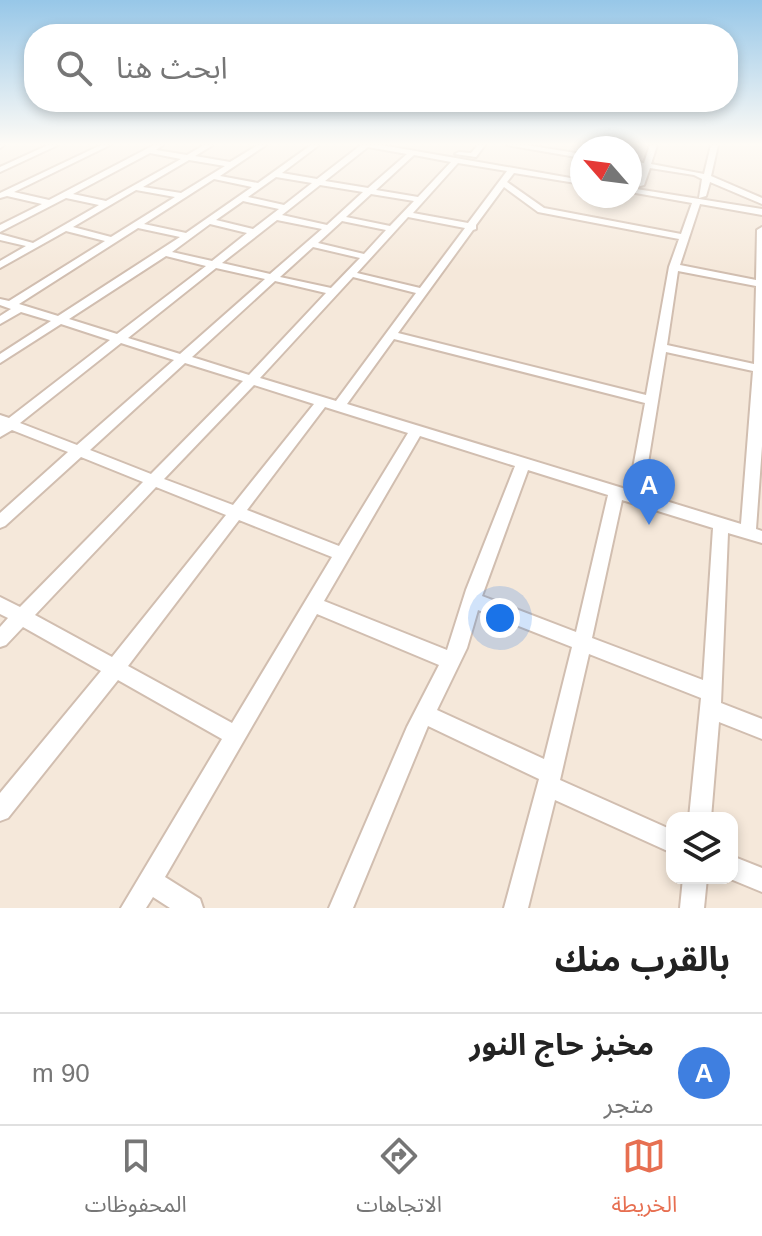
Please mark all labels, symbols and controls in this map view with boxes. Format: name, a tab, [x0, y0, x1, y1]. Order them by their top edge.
search box	[24, 24, 738, 112]
icon: search	[52, 46, 96, 90]
text: ابحث هنا	[116, 51, 228, 84]
north arrow	[570, 136, 642, 208]
pin: A	[623, 459, 675, 525]
your location	[480, 598, 520, 638]
map controls	[666, 812, 738, 884]
button: layers	[666, 812, 738, 884]
text: بالقرب منك	[555, 940, 730, 978]
text: مخبز حاج النور	[470, 1028, 654, 1061]
text: 90 m	[32, 1058, 90, 1088]
text: A	[695, 1058, 713, 1088]
text: متجر	[604, 1089, 654, 1119]
tab: المحفوظات	[85, 1134, 187, 1228]
tab: الاتجاهات	[356, 1134, 442, 1228]
tab: الخريطة	[611, 1134, 677, 1228]

